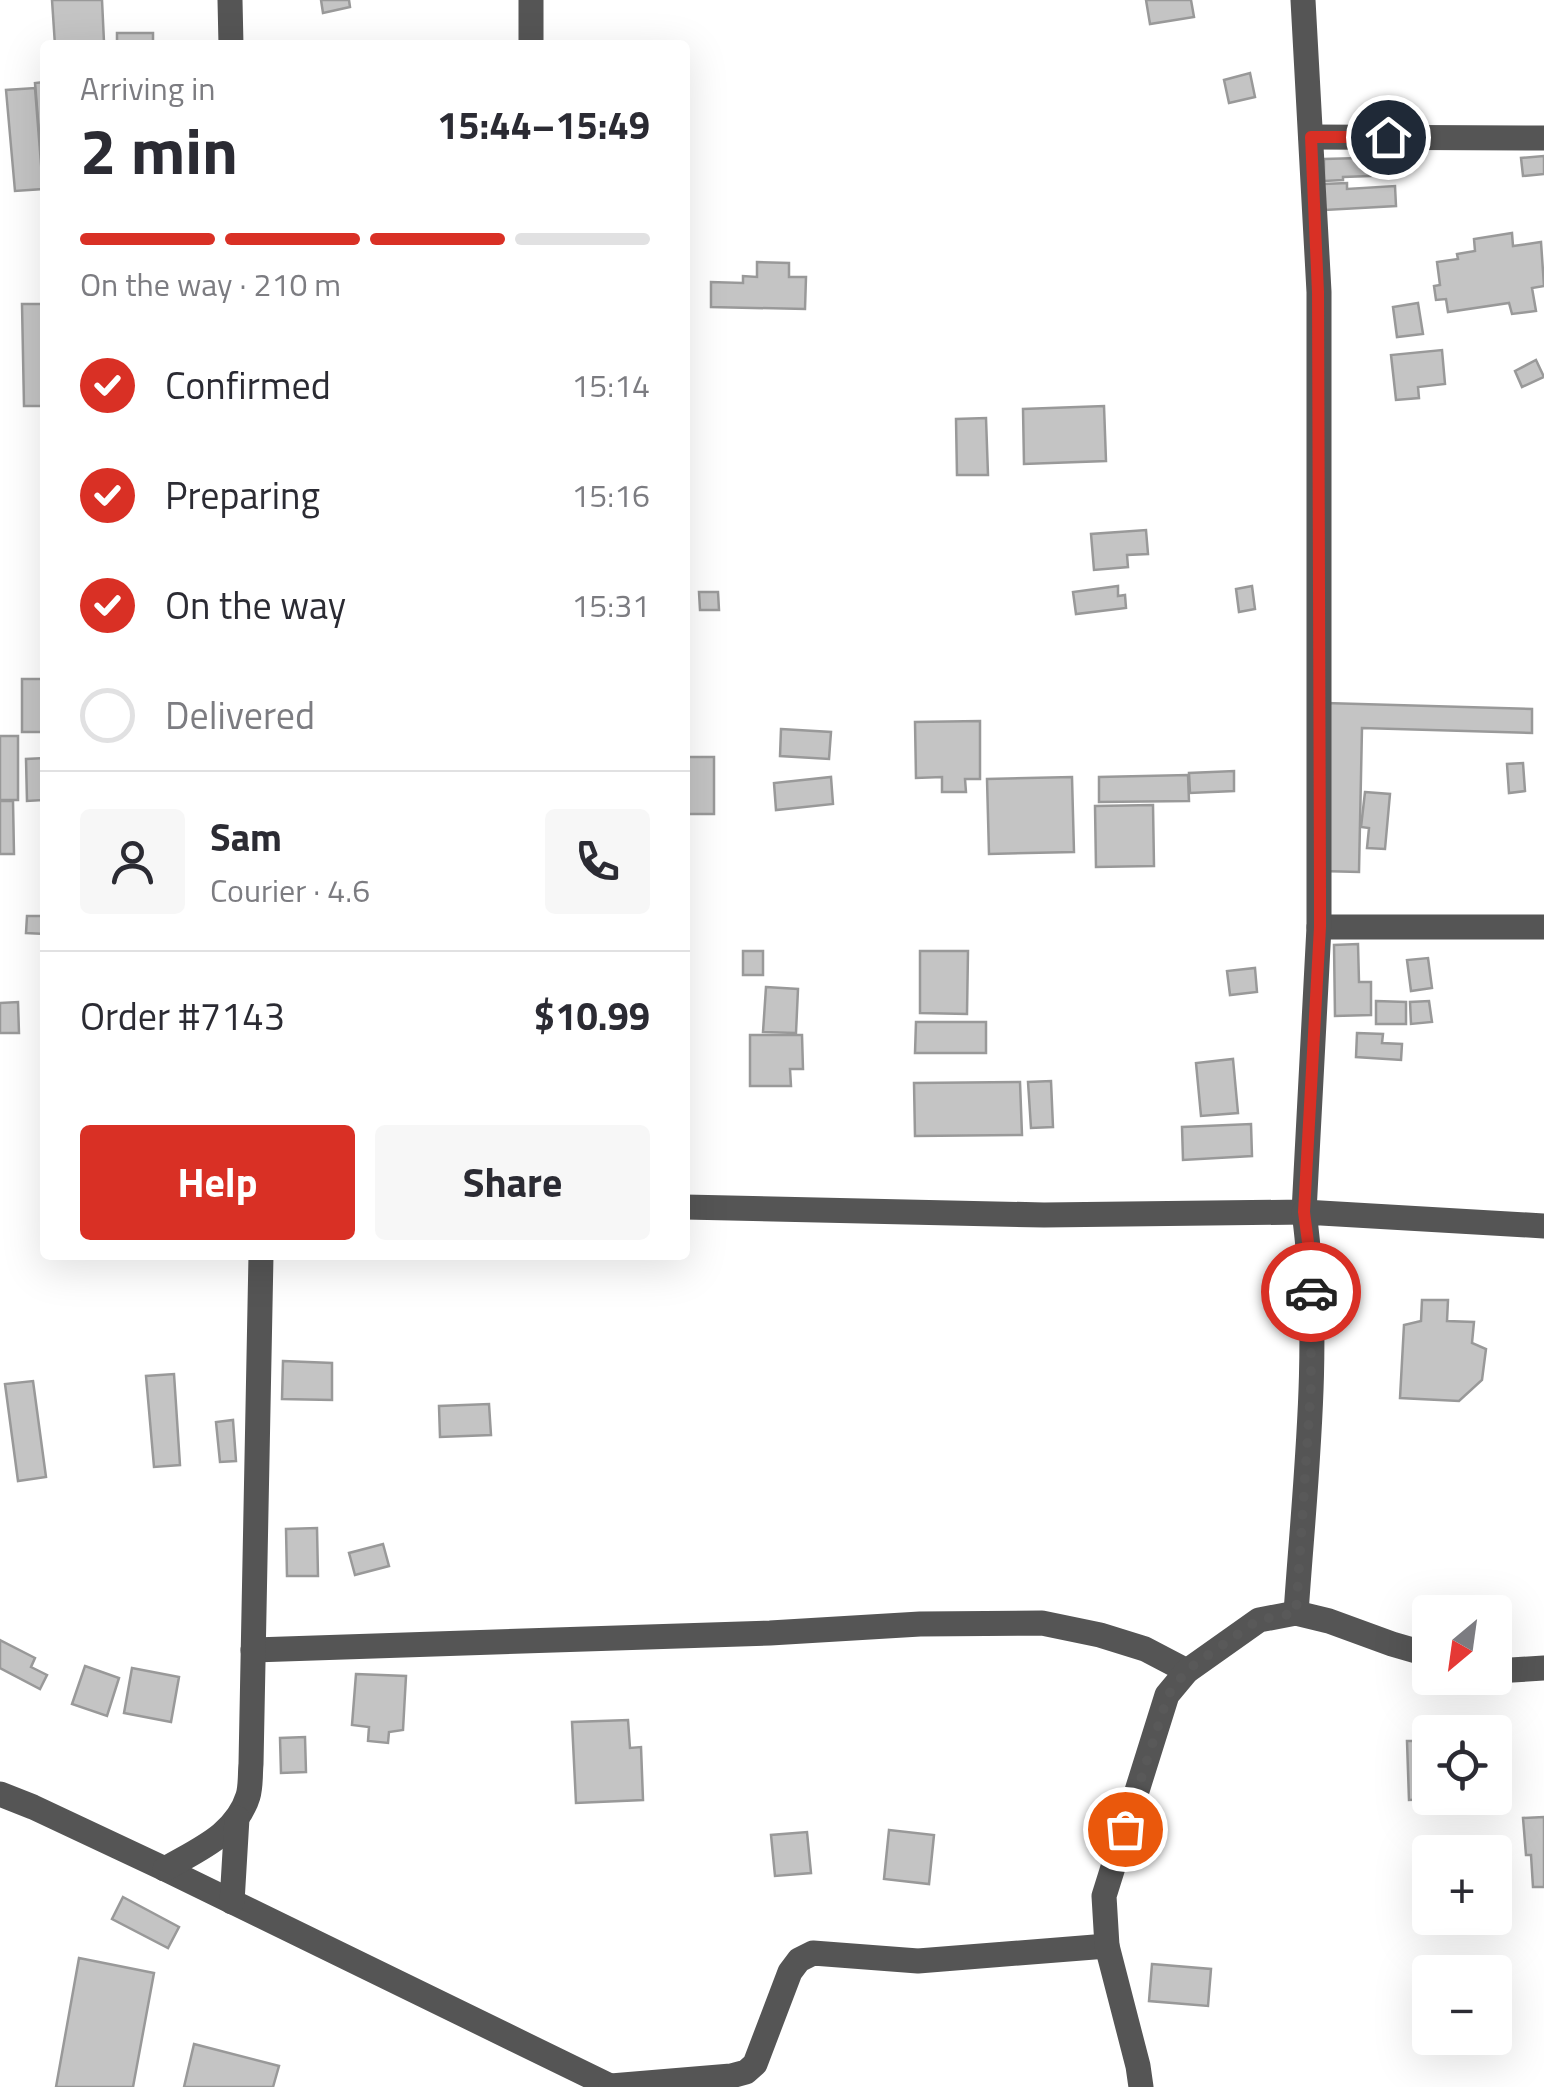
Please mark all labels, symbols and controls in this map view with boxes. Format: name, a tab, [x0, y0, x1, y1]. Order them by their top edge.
text: Arriving in	[80, 64, 216, 112]
pin	[1346, 95, 1431, 180]
text: 15:44–15:49	[437, 96, 650, 154]
text: 2 min	[80, 100, 238, 199]
icon: home	[1361, 110, 1416, 165]
text: On the way · 210 m	[80, 260, 341, 308]
text: Confirmed	[165, 356, 331, 414]
icon: check	[80, 358, 135, 413]
text: 15:14	[571, 361, 650, 409]
text: Preparing	[165, 466, 320, 524]
icon: check	[80, 468, 135, 523]
text: 15:16	[571, 471, 650, 519]
text: On the way	[165, 576, 346, 634]
icon: check	[80, 578, 135, 633]
text: 15:31	[571, 581, 650, 629]
text: Delivered	[165, 686, 315, 744]
text: Sam	[210, 808, 282, 866]
button: person	[80, 809, 185, 914]
button: phone	[545, 809, 650, 914]
text: Courier · 4.6	[210, 866, 370, 914]
text: Order #7143	[80, 987, 285, 1045]
text: $10.99	[534, 987, 650, 1045]
button: Help	[80, 1125, 355, 1240]
button: Share	[375, 1125, 650, 1240]
courier	[1261, 1242, 1361, 1342]
icon: car	[1284, 1265, 1339, 1320]
north arrow	[1412, 1595, 1512, 1695]
map controls	[1412, 1595, 1512, 2055]
button: locate	[1412, 1715, 1512, 1815]
pin	[1083, 1787, 1168, 1872]
icon: bag	[1098, 1802, 1153, 1857]
button: +	[1412, 1835, 1512, 1935]
button: −	[1412, 1955, 1512, 2055]

